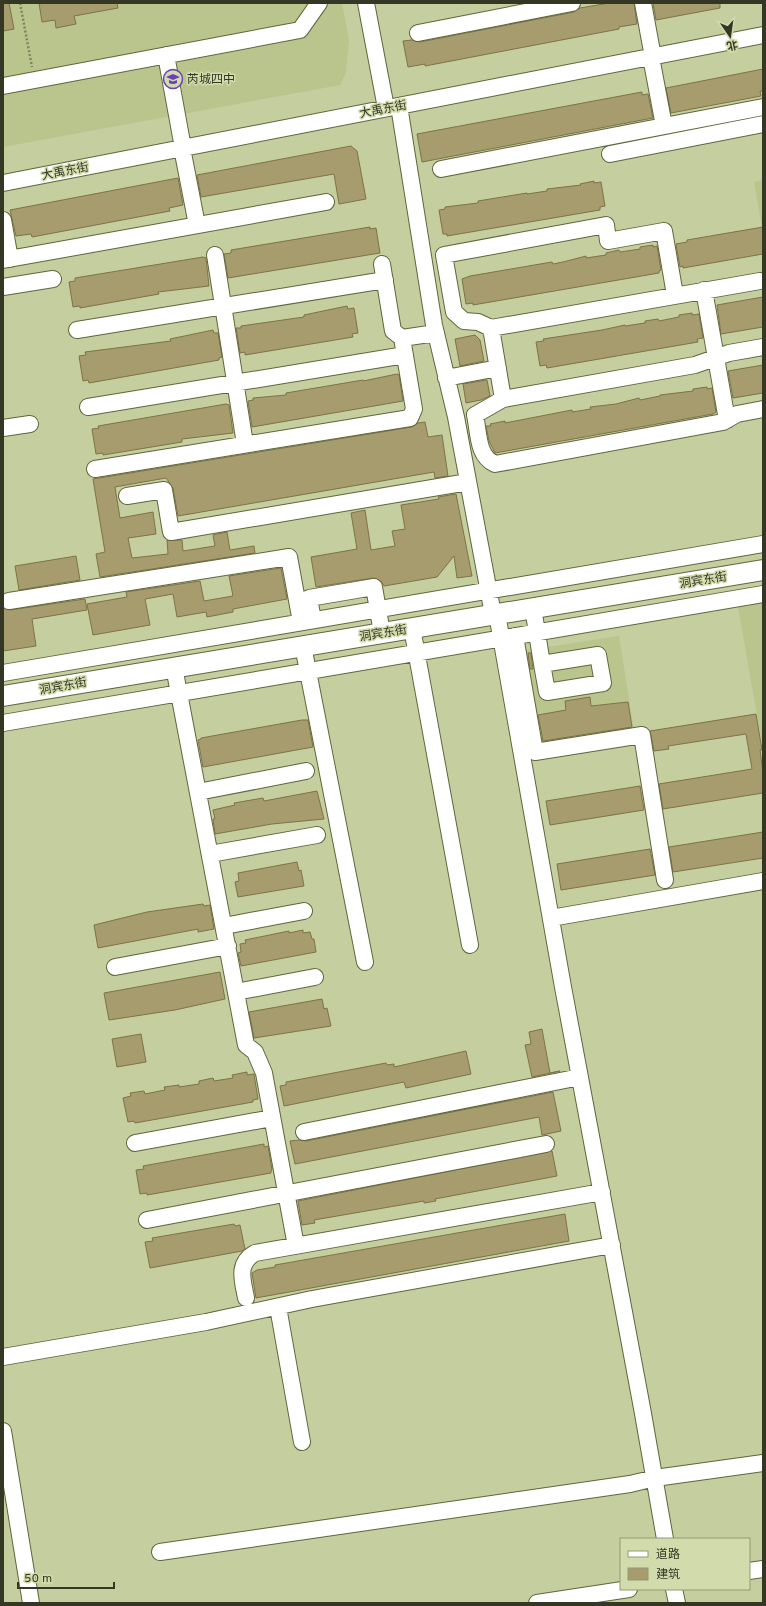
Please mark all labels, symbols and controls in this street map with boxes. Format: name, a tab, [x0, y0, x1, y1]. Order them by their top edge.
north arrow	[710, 16, 750, 56]
text: 北	[725, 37, 739, 53]
school or university icon: 芮城四中	[162, 68, 184, 90]
place label: 芮城四中	[187, 72, 235, 88]
street label: 大禹东街	[358, 98, 408, 122]
street label: 大禹东街	[40, 160, 90, 184]
street label: 洞宾东街	[678, 569, 728, 593]
street label: 洞宾东街	[358, 622, 408, 646]
street label: 洞宾东街	[38, 675, 88, 699]
legend	[620, 1538, 750, 1590]
text: 道路	[656, 1547, 680, 1563]
scale bar	[18, 1564, 114, 1590]
text: 建筑	[656, 1567, 680, 1583]
text: 50 m	[24, 1571, 52, 1587]

